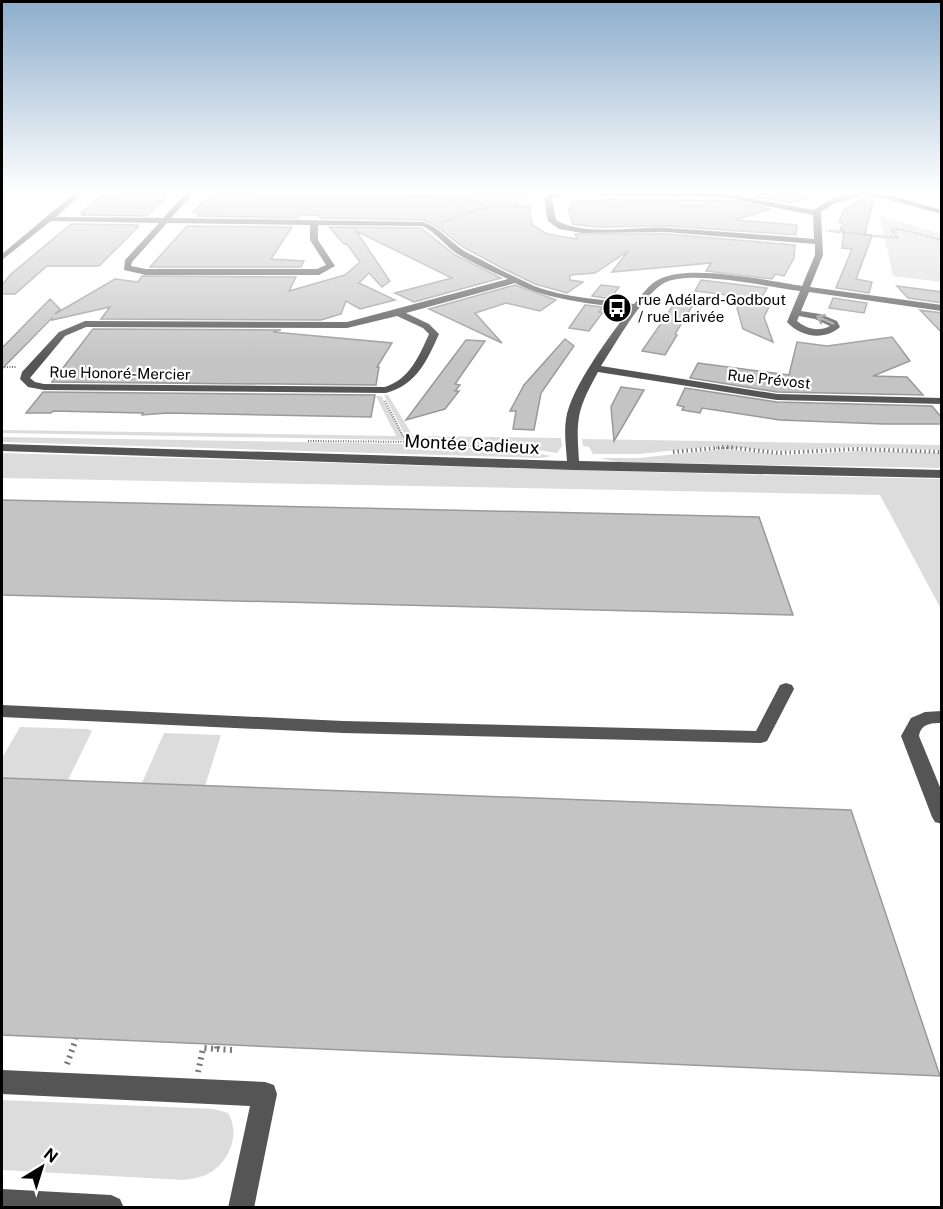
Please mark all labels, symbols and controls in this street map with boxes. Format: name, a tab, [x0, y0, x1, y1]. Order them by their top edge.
place label: rue Adélard-Godbout / rue Larivée	[638, 291, 786, 325]
bus stop icon: rue Adélard-Godbout / rue Larivée	[601, 292, 633, 324]
one-way arrow	[816, 314, 834, 325]
street label: Rue Honoré-Mercier	[49, 363, 191, 383]
street label: Rue Prévost	[727, 366, 812, 392]
street label: Montée Cadieux	[404, 430, 540, 458]
north arrow	[12, 1137, 72, 1197]
text: N	[40, 1144, 62, 1167]

